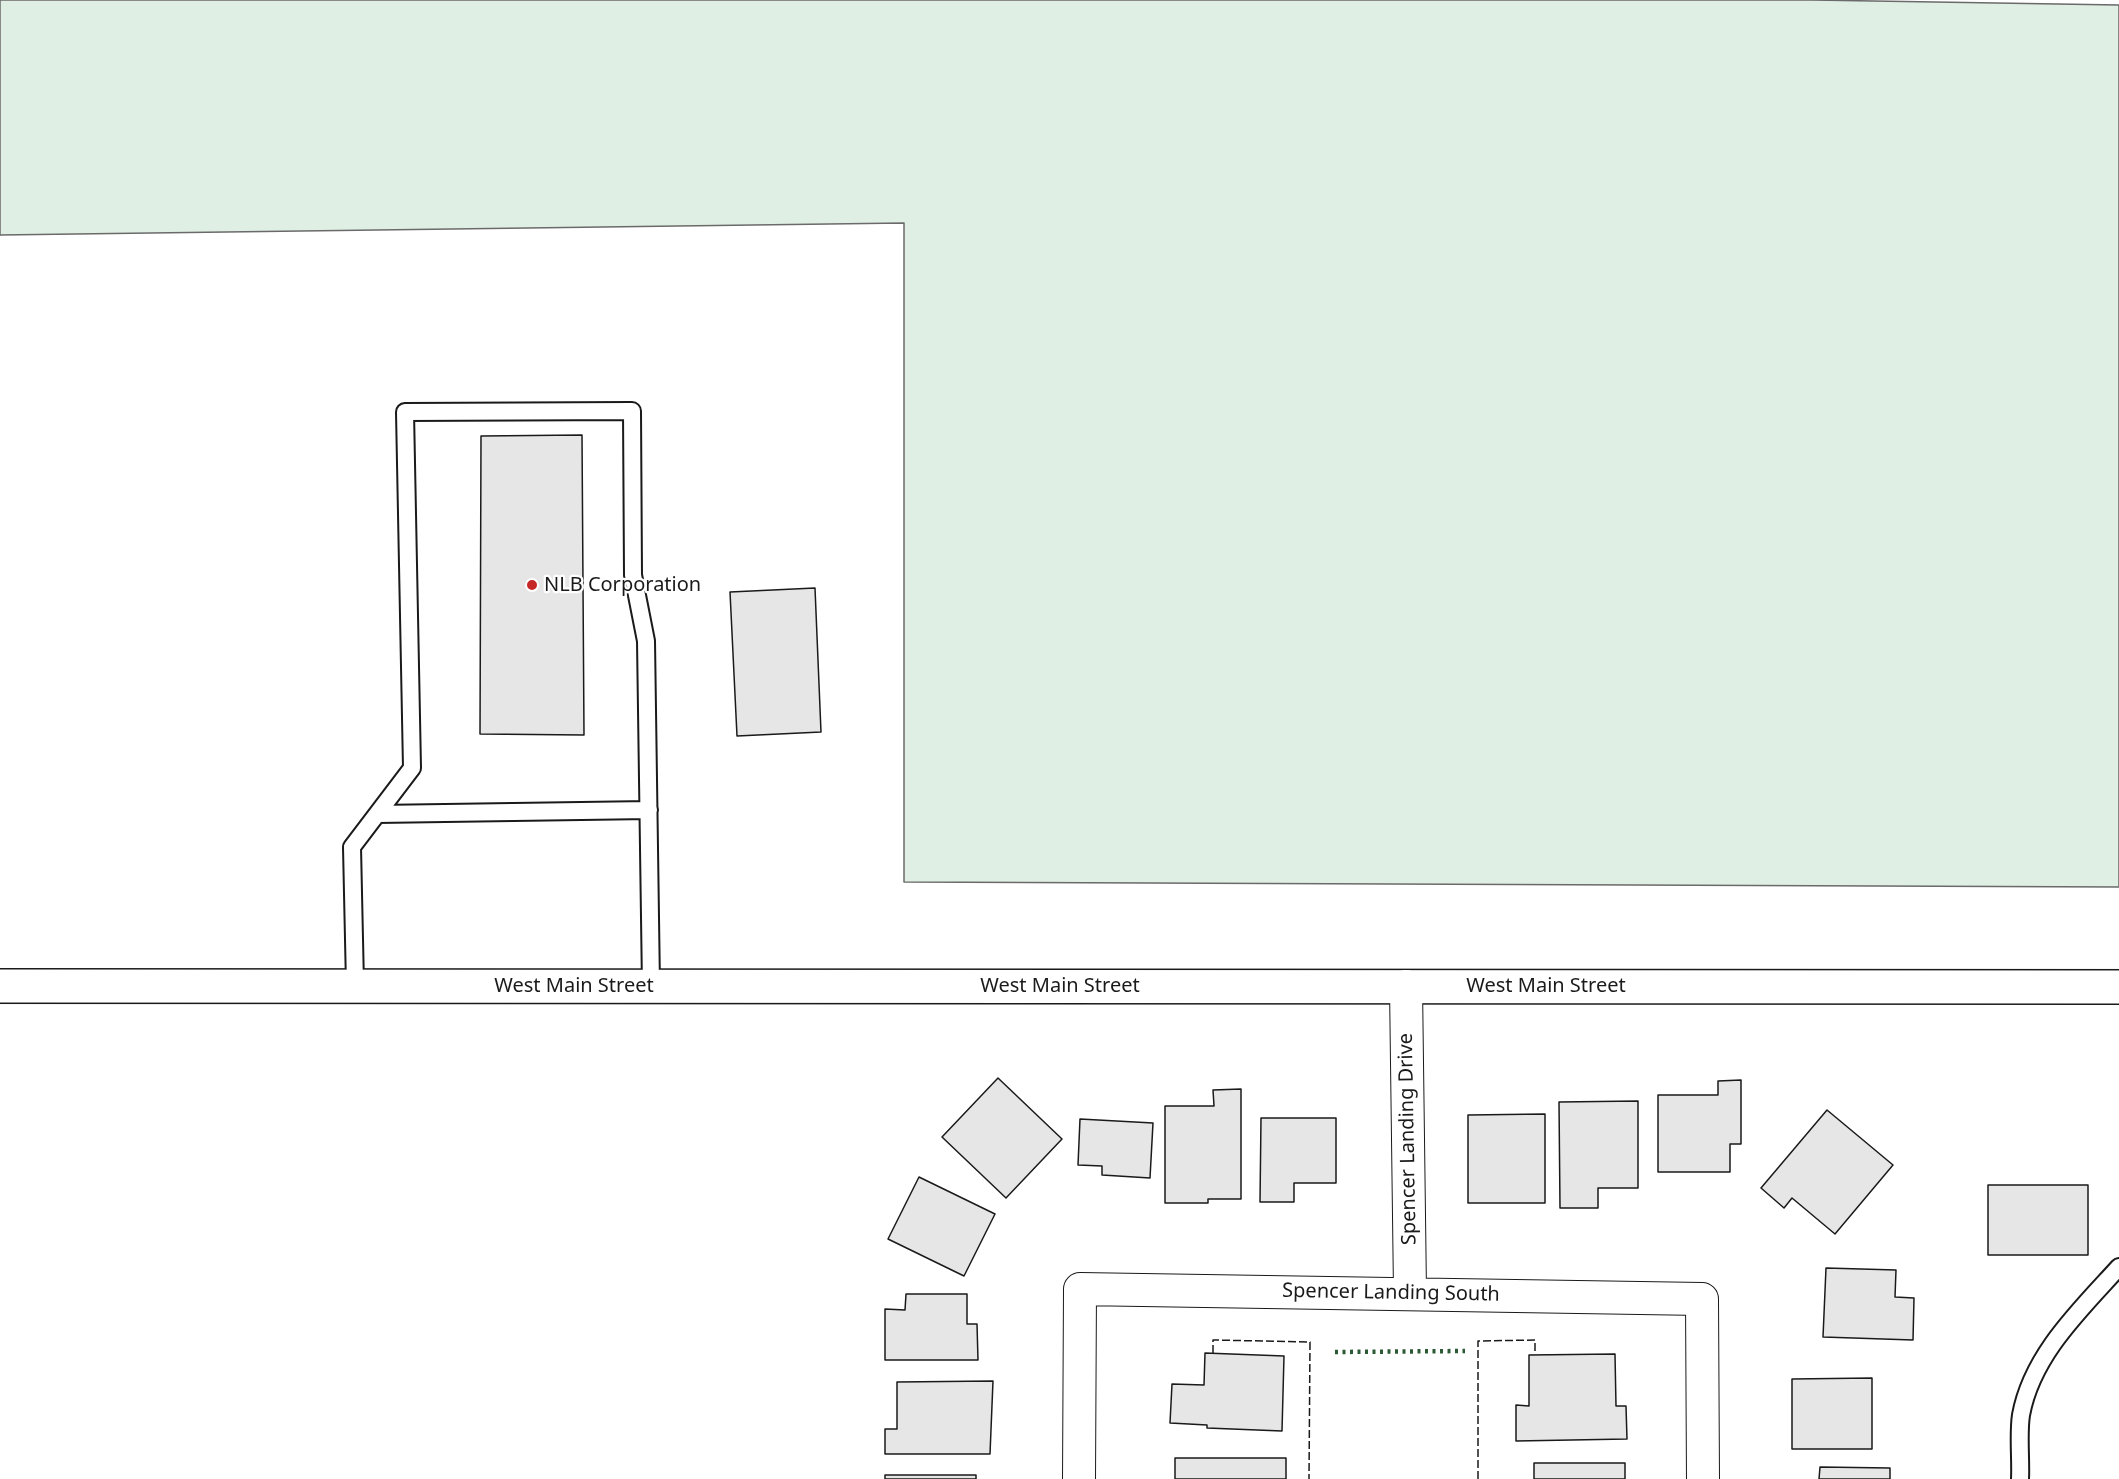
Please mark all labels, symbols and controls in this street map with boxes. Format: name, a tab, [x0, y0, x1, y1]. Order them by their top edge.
place label: NLB Corporation	[544, 573, 701, 597]
marker: NLB Corporation	[525, 578, 539, 592]
street label: West Main Street	[494, 974, 654, 998]
street label: West Main Street	[980, 974, 1140, 998]
street label: West Main Street	[1466, 974, 1626, 998]
street label: Spencer Landing Drive	[1394, 1033, 1422, 1245]
street label: Spencer Landing South	[1282, 1279, 1500, 1307]

